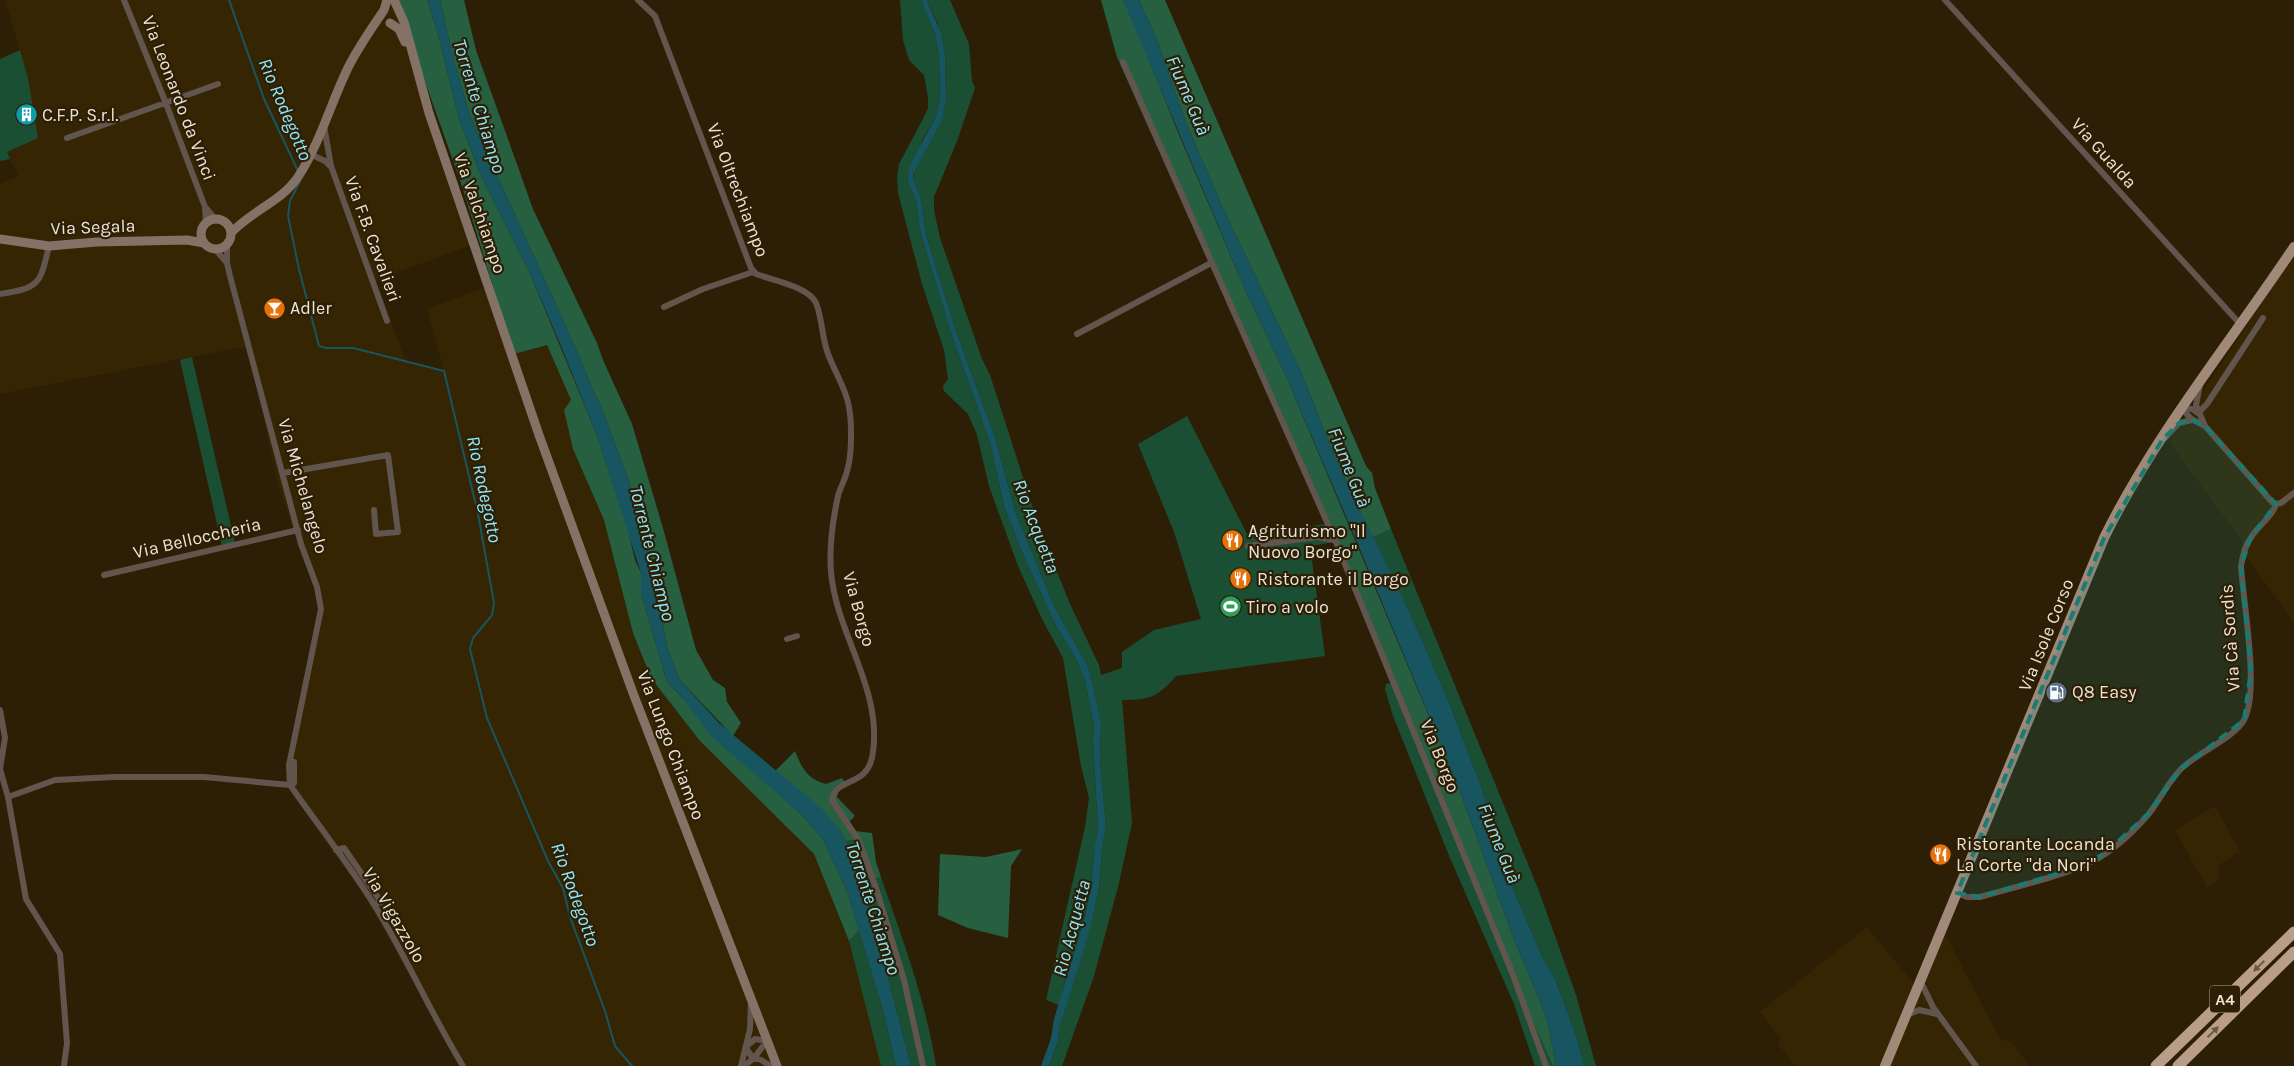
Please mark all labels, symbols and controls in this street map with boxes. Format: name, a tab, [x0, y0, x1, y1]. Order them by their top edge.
street label: Via Leonardo da Vinci	[137, 12, 221, 184]
water label: Torrente Chiampo	[448, 37, 510, 177]
water label: Fiume Guà	[1161, 52, 1215, 138]
water label: Rio Rodegotto	[254, 55, 317, 164]
building icon: C.F.P. S.r.l.	[14, 103, 38, 127]
place label: C.F.P. S.r.l.	[42, 104, 118, 126]
street label: Via Gualda	[2066, 113, 2142, 193]
street label: Via Oltrechiampo	[702, 120, 774, 260]
street label: Via Valchiampo	[449, 149, 511, 277]
street label: Via F.B. Cavalieri	[340, 173, 406, 305]
street label: Via Segala	[50, 215, 136, 239]
bar icon: Adler	[262, 296, 286, 320]
place label: Adler	[290, 297, 332, 319]
street label: Via Michelangelo	[273, 416, 333, 556]
water label: Fiume Guà	[1323, 424, 1375, 511]
water label: Rio Rodegotto	[462, 434, 506, 545]
water label: Rio Acquetta	[1008, 476, 1064, 577]
water label: Torrente Chiampo	[625, 483, 680, 624]
street label: Via Belloccheria	[131, 513, 263, 563]
place label: Agriturismo "Il Nuovo Borgo"	[1248, 520, 1366, 563]
restaurant icon: Agriturismo "Il Nuovo Borgo"	[1220, 529, 1244, 553]
restaurant icon: Ristorante il Borgo	[1229, 567, 1253, 591]
place label: Ristorante il Borgo	[1257, 568, 1409, 590]
street label: Via Borgo	[838, 569, 880, 649]
street label: Via Isole Corso	[2013, 576, 2079, 694]
street label: Via Cà Sordìs	[2215, 584, 2245, 692]
sports icon: Tiro a volo	[1218, 595, 1242, 619]
place label: Tiro a volo	[1246, 596, 1329, 618]
street label: Via Lungo Chiampo	[632, 667, 710, 823]
fuel station icon: Q8 Easy	[2044, 680, 2068, 704]
place label: Q8 Easy	[2072, 681, 2137, 703]
street label: Via Borgo	[1415, 716, 1465, 796]
water label: Fiume Guà	[1473, 800, 1525, 887]
place label: Ristorante Locanda La Corte "da Nori"	[1956, 833, 2115, 876]
water label: Rio Rodegotto	[546, 839, 604, 950]
water label: Torrente Chiampo	[841, 839, 905, 978]
restaurant icon: Ristorante Locanda La Corte "da Nori"	[1928, 842, 1952, 866]
street label: Via Vigazzolo	[358, 863, 430, 967]
water label: Rio Acquetta	[1049, 878, 1095, 979]
one-way arrow	[2253, 960, 2265, 972]
road number: A4	[2210, 986, 2240, 1012]
one-way arrow	[2207, 1026, 2219, 1038]

